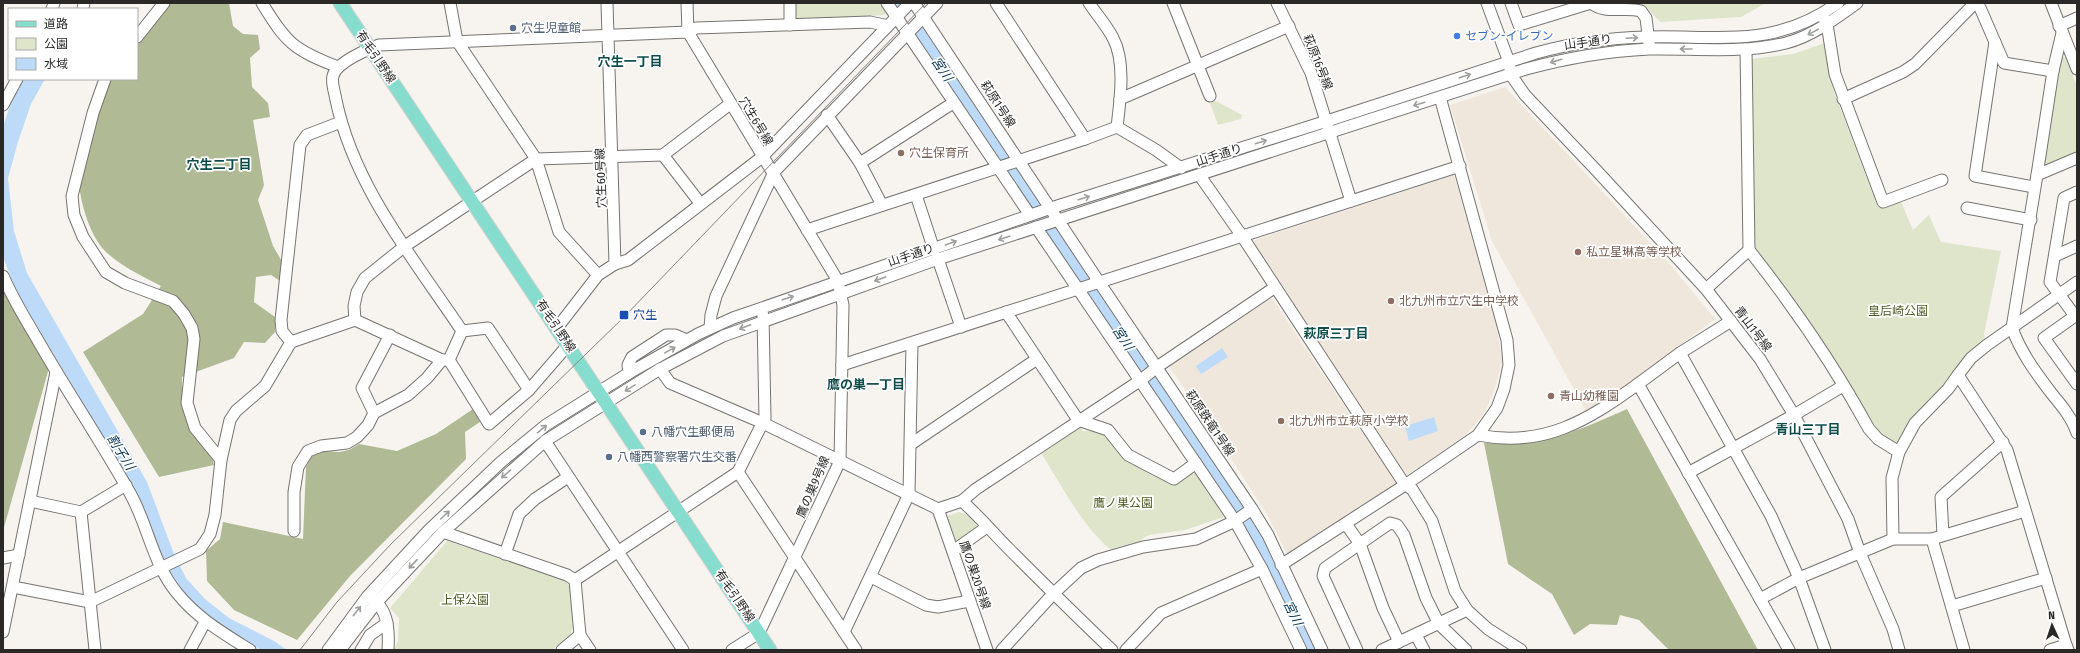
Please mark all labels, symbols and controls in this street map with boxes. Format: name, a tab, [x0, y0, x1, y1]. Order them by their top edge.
legend	[8, 8, 138, 80]
text: 道路	[44, 17, 68, 31]
place label: 穴生児童館	[521, 21, 581, 35]
marker: 穴生児童館	[508, 23, 518, 33]
street label: 有毛引野線	[353, 28, 399, 86]
place label: セブン-イレブン	[1465, 29, 1553, 43]
one-way arrow	[1807, 29, 1819, 36]
marker: セブン-イレブン	[1452, 31, 1462, 41]
street label: 萩原16号線	[1301, 32, 1335, 92]
street label: 山手通り	[1563, 32, 1613, 52]
one-way arrow	[1625, 34, 1638, 41]
text: 公園	[44, 37, 68, 51]
one-way arrow	[1680, 45, 1693, 53]
district label: 穴生一丁目	[597, 54, 663, 69]
water label: 宮川	[929, 54, 957, 86]
text: 水域	[44, 57, 68, 71]
one-way arrow	[1550, 58, 1563, 65]
one-way arrow	[1459, 72, 1471, 80]
street label: 萩原1号線	[978, 78, 1018, 130]
street label: 穴生6号線	[736, 94, 776, 148]
one-way arrow	[1413, 101, 1426, 108]
one-way arrow	[1255, 138, 1268, 145]
street label: 山手通り	[1194, 141, 1244, 169]
place label: 穴生保育所	[909, 146, 969, 160]
street label: 穴生60号線	[593, 148, 609, 208]
marker: 穴生保育所	[896, 148, 906, 158]
district label: 穴生二丁目	[186, 157, 252, 172]
one-way arrow	[1077, 194, 1090, 201]
one-way arrow	[997, 235, 1010, 242]
one-way arrow	[945, 239, 957, 247]
street label: 山手通り	[886, 241, 936, 269]
place label: 私立星琳高等学校	[1586, 245, 1682, 259]
marker: 私立星琳高等学校	[1573, 247, 1583, 257]
one-way arrow	[875, 276, 887, 284]
one-way arrow	[782, 294, 795, 301]
place label: 北九州市立穴生中学校	[1399, 294, 1519, 308]
marker: 北九州市立穴生中学校	[1386, 296, 1396, 306]
street label: 有毛引野線	[533, 297, 579, 355]
street label: 青山1号線	[1732, 304, 1774, 354]
park label: 皇后崎公園	[1868, 304, 1928, 318]
place label: 穴生	[633, 308, 657, 322]
marker: 穴生	[618, 309, 630, 321]
water label: 宮川	[1110, 323, 1138, 355]
one-way arrow	[739, 324, 751, 332]
district label: 萩原三丁目	[1303, 326, 1369, 341]
one-way arrow	[663, 345, 675, 353]
district label: 鷹の巣一丁目	[827, 377, 905, 392]
one-way arrow	[625, 384, 636, 392]
street label: 萩原鉄竜1号線	[1183, 387, 1237, 459]
place label: 青山幼稚園	[1559, 389, 1619, 403]
marker: 青山幼稚園	[1546, 391, 1556, 401]
place label: 北九州市立萩原小学校	[1289, 414, 1409, 428]
marker: 北九州市立萩原小学校	[1276, 416, 1286, 426]
district label: 青山三丁目	[1775, 422, 1841, 437]
one-way arrow	[536, 425, 547, 433]
place label: 八幡穴生郵便局	[651, 425, 735, 439]
marker: 八幡穴生郵便局	[638, 427, 648, 437]
water label: 割子川	[104, 431, 139, 474]
place label: 八幡西警察署穴生交番	[617, 450, 737, 464]
marker: 八幡西警察署穴生交番	[604, 452, 614, 462]
street label: 鷹の巣9号線	[794, 454, 832, 520]
one-way arrow	[502, 469, 512, 478]
park label: 鷹ノ巣公園	[1093, 496, 1153, 510]
one-way arrow	[440, 511, 450, 520]
street label: 鷹の巣20号線	[957, 539, 993, 611]
one-way arrow	[408, 559, 417, 569]
street label: 有毛引野線	[712, 567, 758, 625]
park label: 上保公園	[441, 593, 489, 607]
water label: 宮川	[1281, 598, 1306, 630]
one-way arrow	[353, 605, 361, 616]
north arrow	[2032, 605, 2072, 645]
text: N	[2048, 609, 2055, 622]

